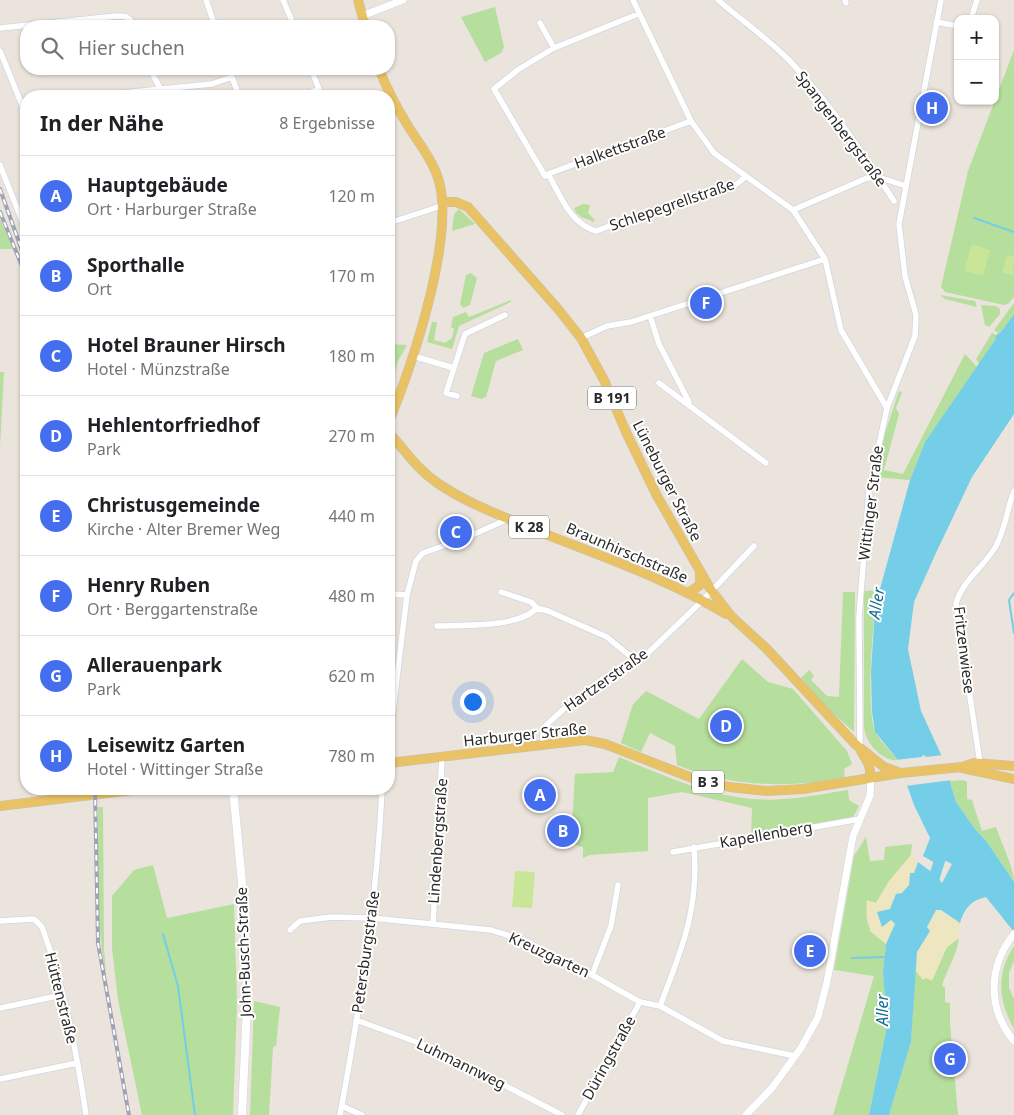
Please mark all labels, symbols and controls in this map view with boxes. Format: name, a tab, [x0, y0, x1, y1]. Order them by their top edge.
map controls	[954, 15, 999, 105]
button: +	[954, 15, 999, 60]
search box	[20, 20, 395, 75]
icon: search	[38, 34, 66, 62]
text: Hier suchen	[78, 35, 185, 61]
button: −	[954, 60, 999, 105]
street label: Spangenbergstraße	[792, 67, 892, 190]
pin: H	[916, 89, 948, 127]
text: In der Nähe	[40, 109, 164, 137]
text: 8 Ergebnisse	[279, 112, 375, 134]
street label: Halkettstraße	[571, 121, 668, 173]
text: Hauptgebäude	[87, 172, 228, 198]
street label: Schlepegrellstraße	[607, 173, 737, 235]
text: A	[50, 185, 62, 207]
text: 120 m	[328, 185, 375, 207]
text: Ort · Harburger Straße	[87, 198, 257, 220]
text: Sporthalle	[87, 252, 185, 278]
text: B	[51, 265, 61, 287]
text: 170 m	[328, 265, 375, 287]
text: Ort	[87, 278, 112, 300]
pin: F	[690, 284, 722, 322]
text: Hotel Brauner Hirsch	[87, 332, 286, 358]
text: C	[51, 345, 61, 367]
text: 180 m	[328, 345, 375, 367]
text: Hotel · Münzstraße	[87, 358, 230, 380]
road number: B 191	[588, 386, 636, 409]
text: Hehlentorfriedhof	[87, 412, 260, 438]
street label: Lüneburger Straße	[629, 417, 707, 544]
text: D	[50, 425, 62, 447]
text: 270 m	[328, 425, 375, 447]
text: Park	[87, 438, 121, 460]
street label: Wittinger Straße	[853, 444, 887, 561]
text: Christusgemeinde	[87, 492, 260, 518]
text: E	[52, 505, 60, 527]
text: 440 m	[328, 505, 375, 527]
pin: C	[440, 513, 472, 551]
road number: K 28	[509, 516, 549, 538]
street label: Braunhirschstraße	[563, 517, 691, 587]
text: Kirche · Alter Bremer Weg	[87, 518, 280, 540]
text: Henry Ruben	[87, 572, 210, 598]
text: F	[52, 585, 60, 607]
text: 480 m	[328, 585, 375, 607]
water label: Aller	[863, 585, 889, 621]
text: Ort · Berggartenstraße	[87, 598, 258, 620]
street label: Fritzenwiese	[950, 605, 980, 695]
street label: Hartzerstraße	[560, 643, 651, 715]
text: Allerauenpark	[87, 652, 222, 678]
text: G	[50, 665, 62, 687]
text: 620 m	[328, 665, 375, 687]
text: Park	[87, 678, 121, 700]
your location	[460, 689, 486, 715]
pin: D	[710, 707, 742, 745]
street label: Harburger Straße	[462, 718, 588, 750]
text: Leisewitz Garten	[87, 732, 245, 758]
text: H	[50, 745, 62, 767]
text: 780 m	[328, 745, 375, 767]
text: Hotel · Wittinger Straße	[87, 758, 263, 780]
road number: B 3	[692, 770, 724, 794]
pin: A	[524, 776, 556, 814]
street label: Lindenbergstraße	[423, 778, 451, 904]
pin: B	[547, 812, 579, 850]
street label: Kapellenberg	[718, 816, 814, 852]
street label: John-Busch-Straße	[231, 887, 255, 1019]
street label: Petersburgstraße	[347, 889, 383, 1014]
street label: Kreuzgarten	[506, 927, 593, 982]
pin: E	[794, 932, 826, 970]
street label: Hüttenstraße	[41, 950, 83, 1046]
water label: Aller	[871, 994, 893, 1027]
street label: Düringstraße	[577, 1012, 640, 1103]
street label: Luhmannweg	[414, 1033, 509, 1093]
pin: G	[934, 1040, 966, 1078]

